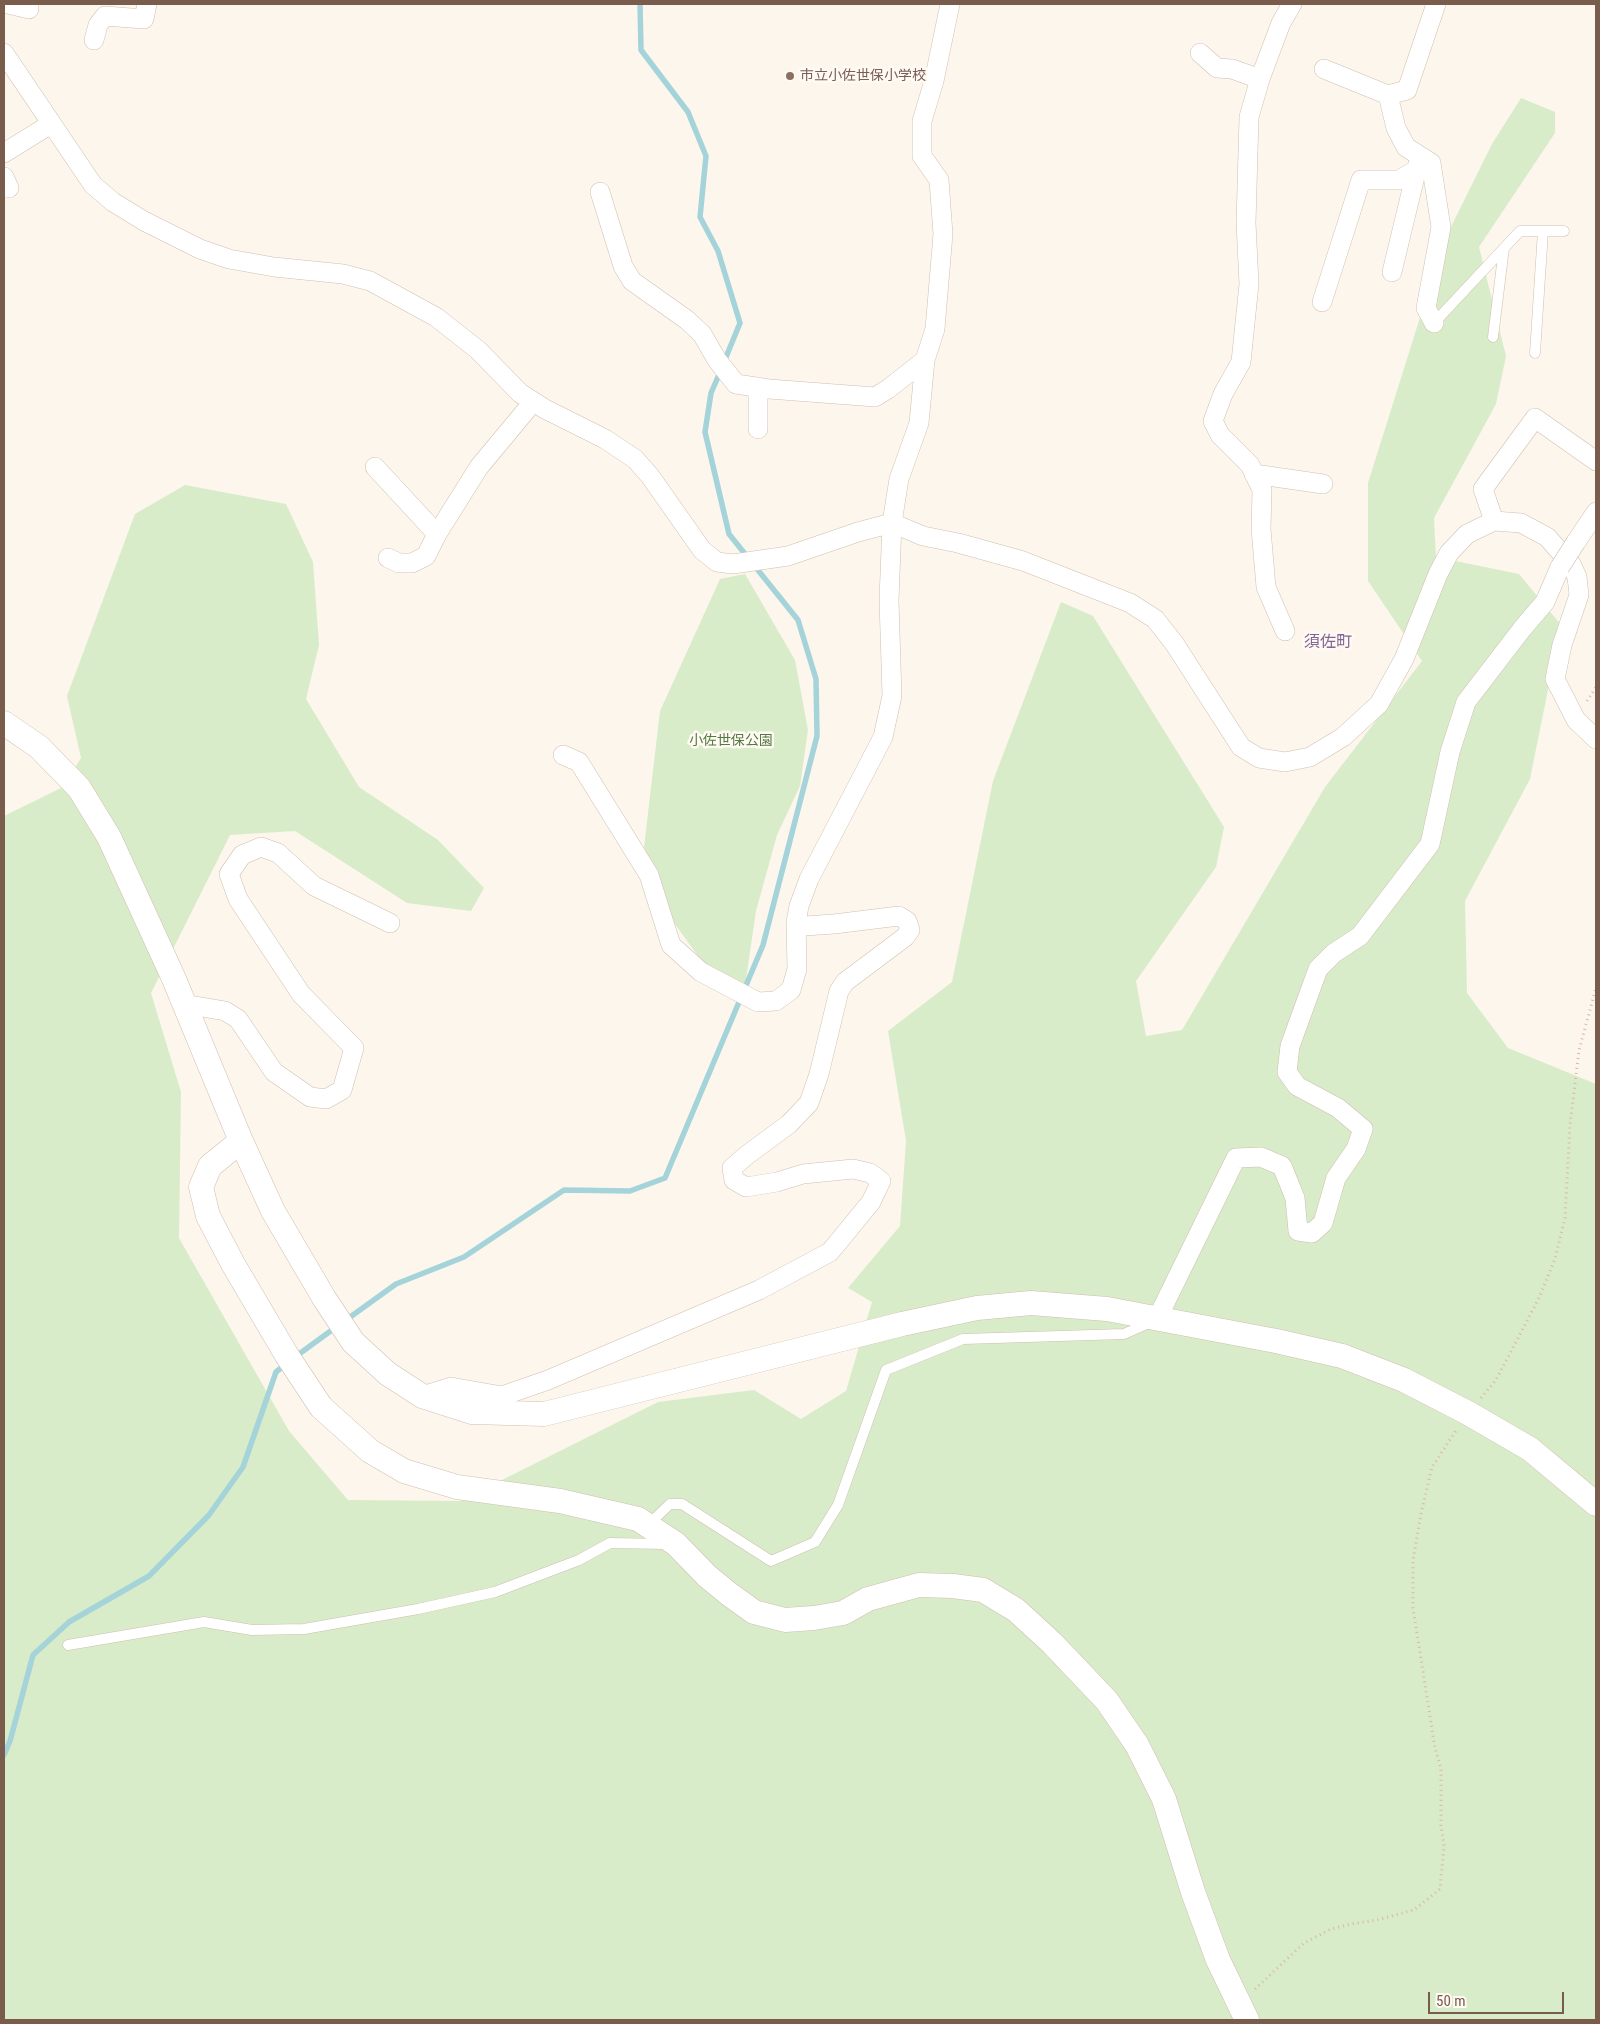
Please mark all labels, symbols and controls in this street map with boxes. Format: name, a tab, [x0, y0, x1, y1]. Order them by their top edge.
place label: 市立小佐世保小学校	[800, 68, 926, 84]
marker: 市立小佐世保小学校	[784, 70, 796, 82]
district label: 須佐町	[1304, 633, 1352, 653]
park label: 小佐世保公園	[689, 733, 773, 749]
scale bar	[1430, 1982, 1566, 2014]
text: 50 m	[1436, 1992, 1466, 2010]

